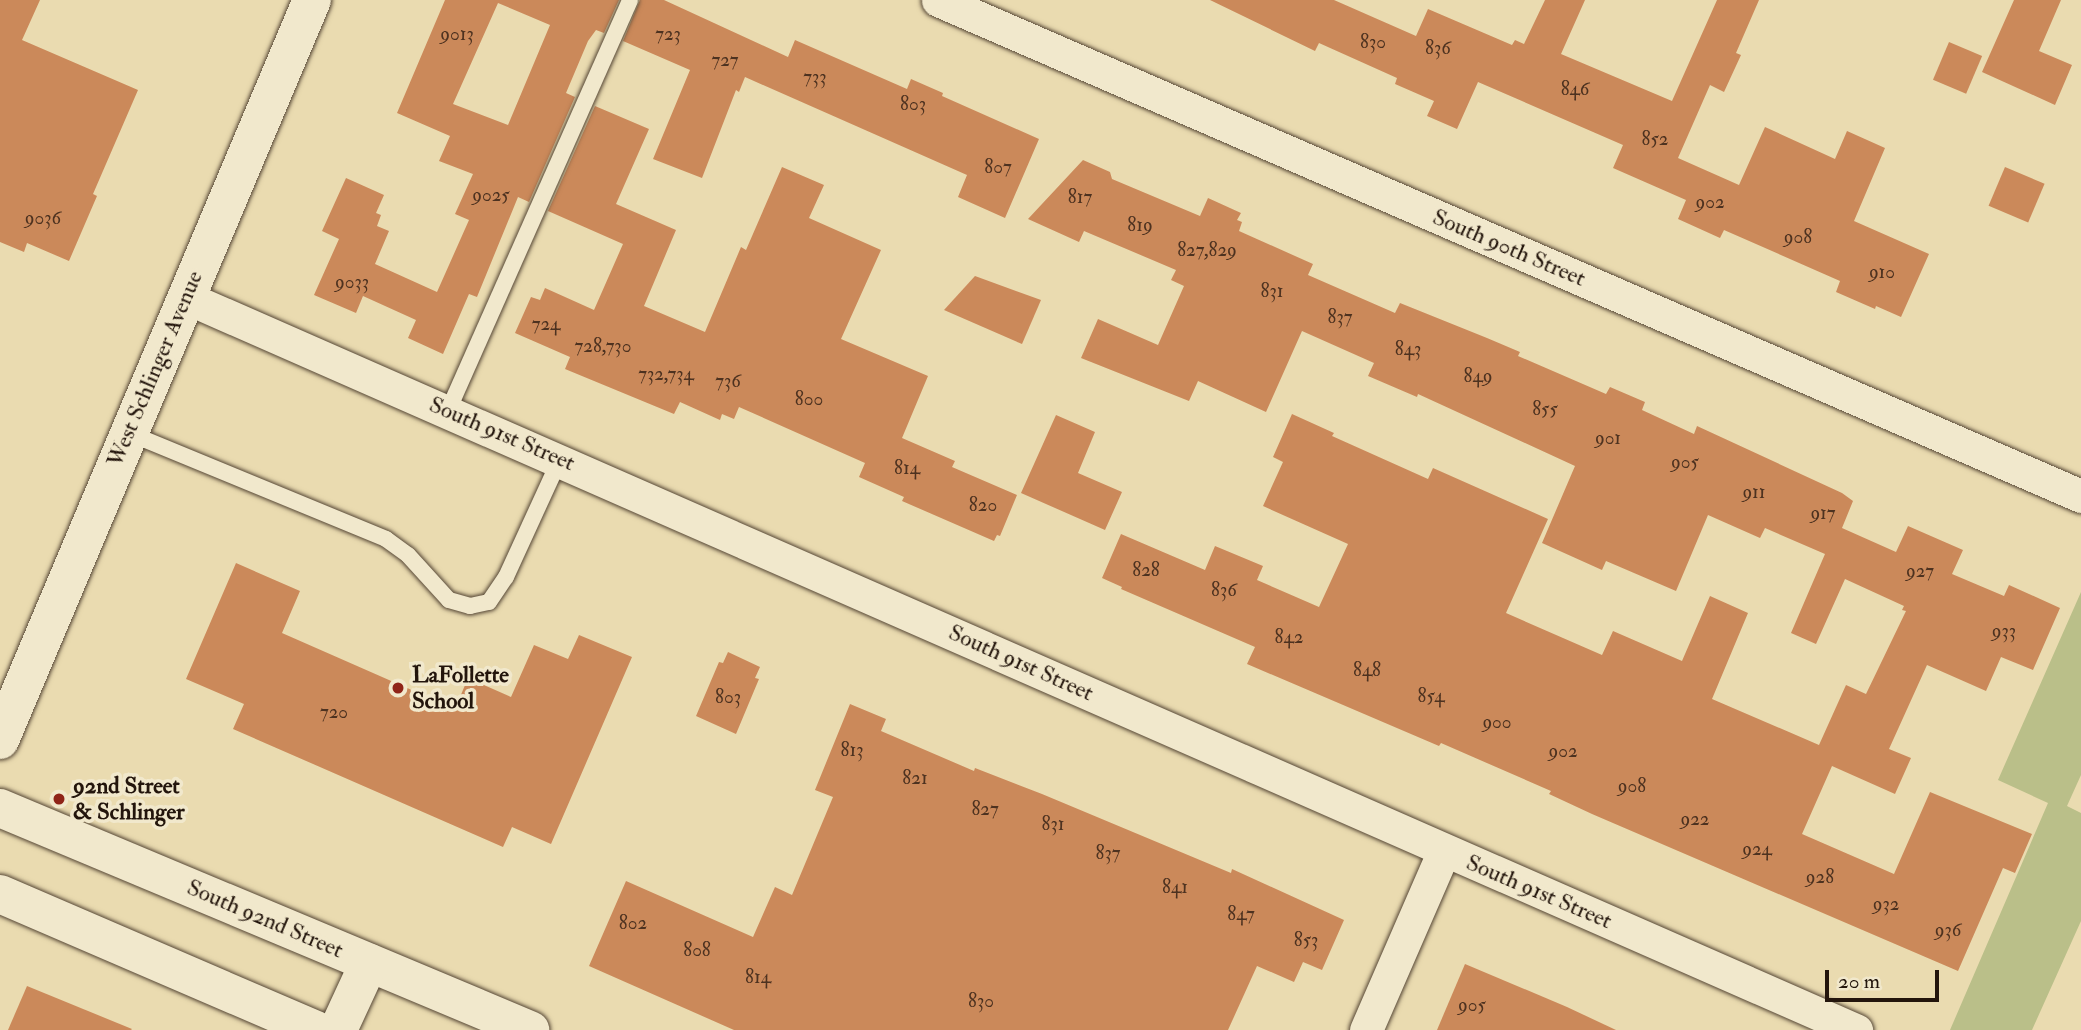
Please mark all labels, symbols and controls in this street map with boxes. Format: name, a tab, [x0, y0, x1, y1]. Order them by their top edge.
house number: 9013	[440, 24, 474, 46]
house number: 723	[655, 24, 681, 46]
house number: 830	[1360, 32, 1386, 54]
house number: 836	[1425, 38, 1451, 60]
house number: 727	[711, 50, 739, 72]
house number: 733	[803, 67, 827, 89]
house number: 846	[1561, 79, 1589, 101]
house number: 803	[900, 94, 926, 116]
house number: 852	[1642, 129, 1668, 151]
house number: 807	[984, 157, 1012, 179]
house number: 9025	[472, 185, 510, 207]
house number: 817	[1068, 187, 1092, 209]
house number: 902	[1695, 192, 1725, 214]
street label: South 90th Street	[1428, 203, 1590, 293]
house number: 9036	[25, 208, 61, 230]
house number: 819	[1127, 215, 1153, 237]
house number: 908	[1784, 227, 1812, 249]
house number: 827,829	[1177, 240, 1237, 262]
house number: 910	[1869, 262, 1895, 284]
street label: West Schlinger Avenue	[101, 267, 209, 471]
house number: 9033	[335, 272, 369, 294]
house number: 831	[1261, 281, 1283, 303]
house number: 837	[1328, 307, 1352, 329]
house number: 724	[532, 314, 560, 336]
house number: 728,730	[575, 336, 631, 358]
house number: 843	[1395, 339, 1421, 361]
house number: 732,734	[638, 364, 694, 386]
house number: 849	[1464, 366, 1492, 388]
house number: 736	[715, 371, 741, 393]
house number: 800	[795, 389, 823, 411]
street label: South 91st Street	[425, 391, 579, 477]
house number: 855	[1532, 399, 1558, 421]
house number: 901	[1595, 428, 1621, 450]
house number: 905	[1671, 452, 1699, 474]
house number: 814	[894, 458, 920, 480]
house number: 911	[1742, 482, 1766, 504]
house number: 820	[969, 495, 997, 517]
house number: 917	[1810, 503, 1836, 525]
house number: 828	[1132, 560, 1160, 582]
house number: 927	[1906, 561, 1934, 583]
house number: 836	[1211, 580, 1237, 602]
street label: South 91st Street	[944, 619, 1098, 707]
house number: 933	[1992, 621, 2016, 643]
house number: 842	[1275, 627, 1303, 649]
house number: 848	[1353, 660, 1381, 682]
place label: LaFollette School	[412, 661, 509, 715]
marker: LaFollette School	[390, 680, 406, 696]
house number: 854	[1417, 686, 1445, 708]
house number: 803	[715, 687, 741, 709]
house number: 720	[320, 702, 348, 724]
house number: 900	[1482, 712, 1512, 734]
house number: 813	[841, 740, 863, 762]
house number: 902	[1548, 741, 1578, 763]
house number: 821	[902, 768, 928, 790]
place label: 92nd Street & Schlinger	[73, 772, 185, 826]
house number: 908	[1618, 776, 1646, 798]
marker: 92nd Street & Schlinger	[51, 791, 67, 807]
house number: 827	[971, 799, 999, 821]
house number: 922	[1681, 809, 1709, 831]
house number: 831	[1042, 814, 1064, 836]
house number: 924	[1742, 839, 1772, 861]
house number: 837	[1096, 843, 1120, 865]
street label: South 91st Street	[1462, 849, 1616, 935]
house number: 928	[1806, 867, 1834, 889]
street label: South 92nd Street	[183, 874, 347, 964]
house number: 841	[1162, 877, 1188, 899]
house number: 932	[1873, 894, 1899, 916]
house number: 847	[1227, 904, 1255, 926]
house number: 802	[619, 913, 647, 935]
house number: 936	[1935, 920, 1961, 942]
house number: 853	[1294, 930, 1318, 952]
house number: 808	[683, 940, 711, 962]
scale bar	[1829, 956, 1943, 1000]
house number: 814	[745, 967, 771, 989]
text: 20 m	[1838, 968, 1880, 995]
house number: 830	[968, 991, 994, 1013]
house number: 905	[1458, 995, 1486, 1017]

